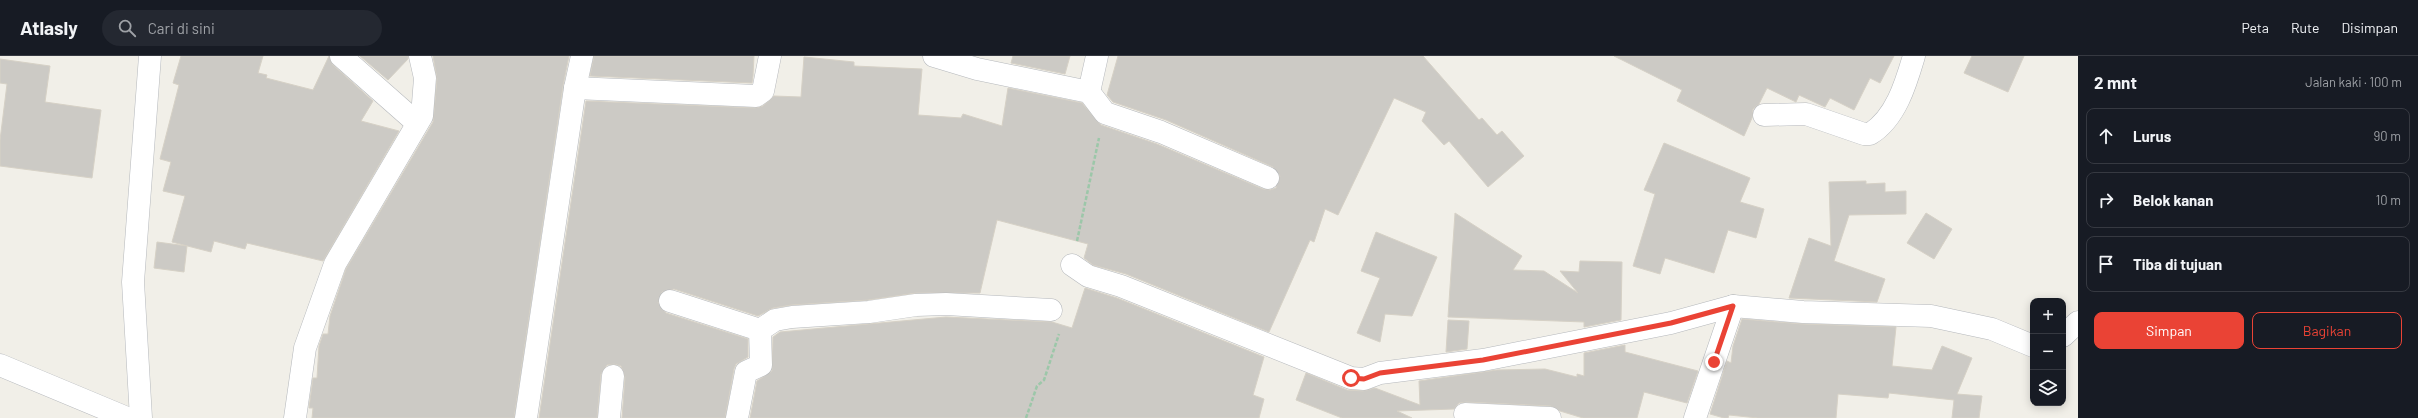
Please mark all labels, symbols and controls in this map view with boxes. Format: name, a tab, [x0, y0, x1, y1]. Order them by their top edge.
search box	[102, 10, 382, 46]
text: Atlasly	[20, 16, 78, 39]
icon: search	[116, 17, 138, 39]
text: Cari di sini	[148, 19, 215, 37]
text: Peta	[2241, 19, 2269, 36]
text: Rute	[2291, 19, 2319, 36]
text: Disimpan	[2341, 19, 2398, 36]
text: 2 mnt	[2094, 72, 2137, 92]
text: Jalan kaki · 100 m	[2305, 74, 2402, 90]
icon: ahead	[2095, 125, 2117, 147]
text: Lurus	[2133, 127, 2171, 145]
text: 90 m	[2374, 128, 2401, 144]
icon: right	[2095, 189, 2117, 211]
text: Belok kanan	[2133, 191, 2213, 209]
text: 10 m	[2376, 192, 2401, 208]
icon: arrive	[2095, 253, 2117, 275]
text: Tiba di tujuan	[2133, 255, 2222, 273]
map controls	[2030, 298, 2066, 406]
button: +	[2030, 298, 2066, 334]
button: Simpan	[2094, 312, 2244, 349]
button: Bagikan	[2252, 312, 2402, 349]
button: −	[2030, 334, 2066, 370]
route end	[1705, 353, 1723, 371]
route start	[1342, 369, 1360, 387]
button: layers	[2030, 370, 2066, 406]

